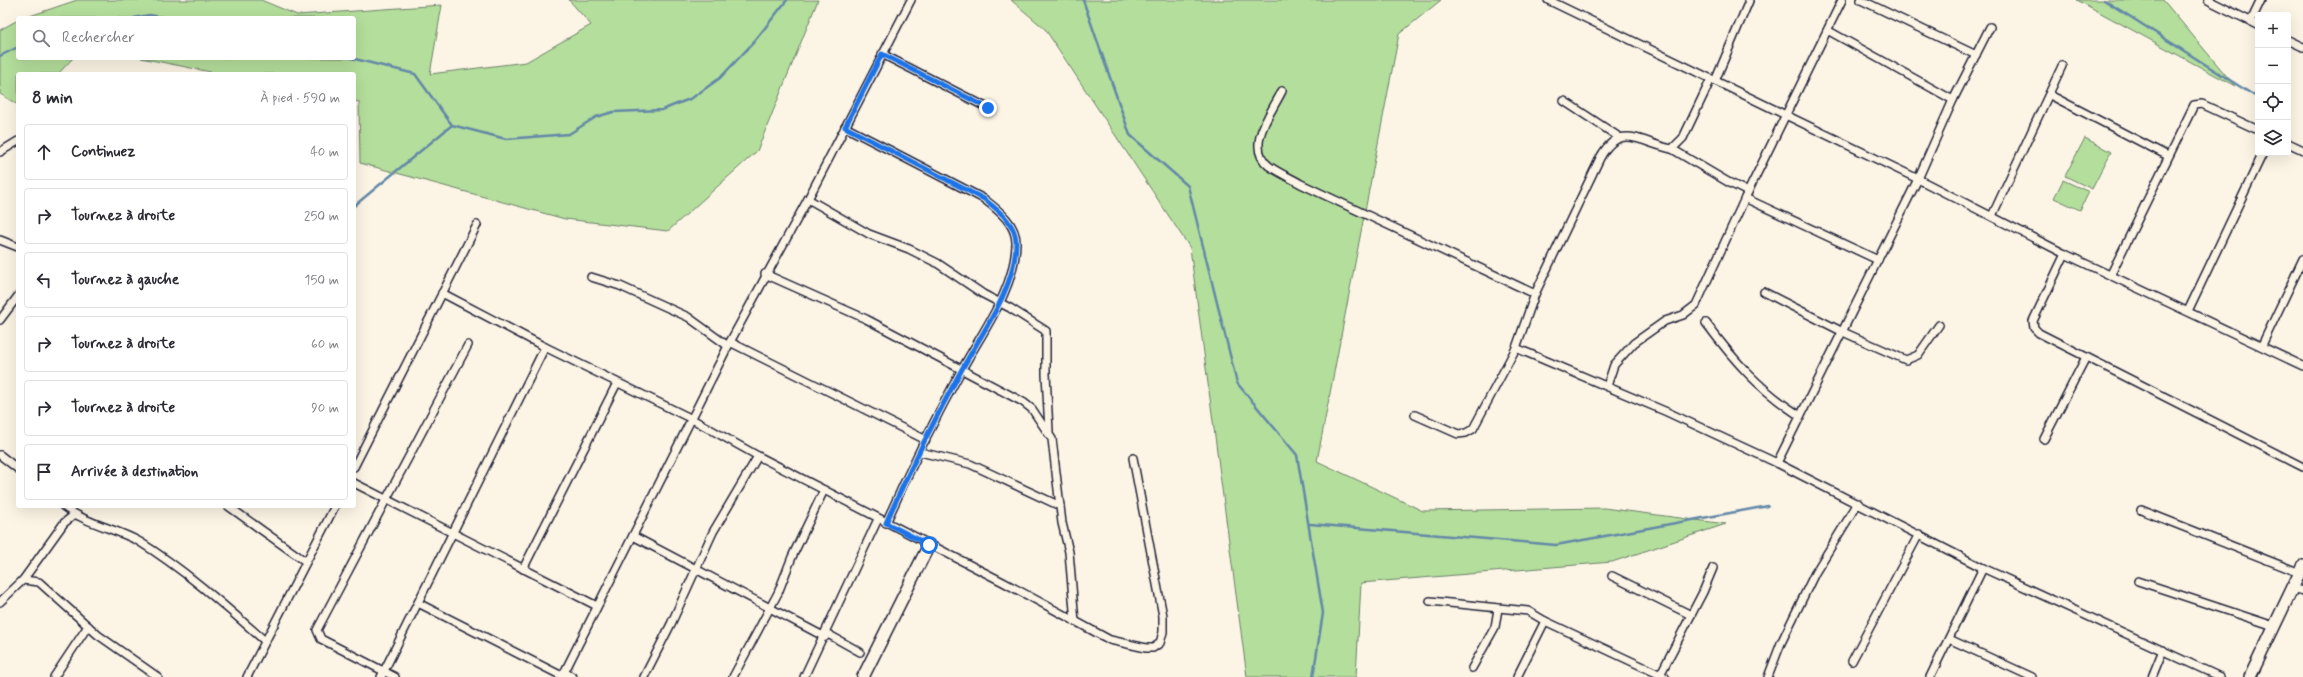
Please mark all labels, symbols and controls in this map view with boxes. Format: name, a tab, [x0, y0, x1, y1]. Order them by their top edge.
map controls	[2255, 12, 2291, 156]
button: +	[2255, 12, 2291, 48]
search box	[16, 16, 356, 60]
icon: search	[30, 27, 52, 49]
text: Rechercher	[62, 28, 135, 48]
button: −	[2255, 48, 2291, 84]
button: locate	[2255, 84, 2291, 120]
text: 8 min	[32, 87, 73, 109]
text: À pied · 590 m	[260, 90, 340, 107]
route end	[979, 99, 997, 117]
button: layers	[2255, 120, 2291, 156]
icon: ahead	[33, 141, 55, 163]
text: Continuez	[71, 142, 135, 162]
text: 40 m	[310, 144, 339, 161]
icon: right	[33, 205, 55, 227]
text: Tournez à droite	[71, 206, 175, 226]
text: 250 m	[304, 208, 339, 225]
icon: left	[33, 269, 55, 291]
text: Tournez à gauche	[71, 270, 179, 290]
text: 150 m	[305, 272, 339, 289]
icon: right	[33, 333, 55, 355]
text: Tournez à droite	[71, 334, 175, 354]
text: 60 m	[311, 336, 339, 353]
icon: right	[33, 397, 55, 419]
text: Tournez à droite	[71, 398, 175, 418]
text: 90 m	[311, 400, 339, 417]
icon: arrive	[33, 461, 55, 483]
text: Arrivée à destination	[71, 462, 198, 482]
route start	[920, 536, 938, 554]

